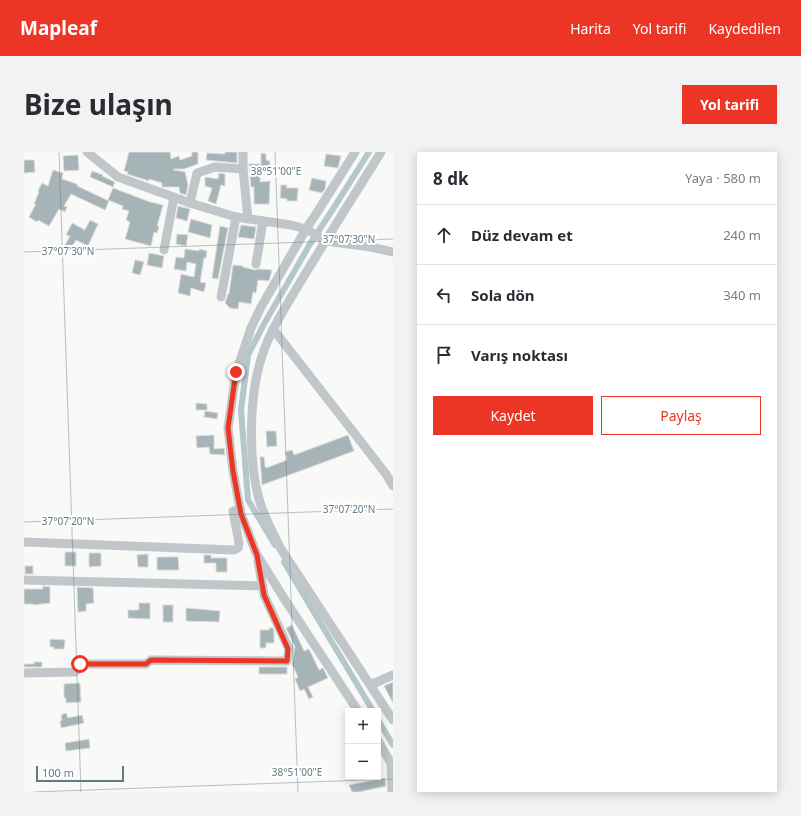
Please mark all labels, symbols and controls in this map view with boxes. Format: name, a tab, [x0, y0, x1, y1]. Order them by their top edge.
text: Mapleaf	[20, 15, 97, 41]
text: Harita	[570, 19, 611, 38]
text: Yol tarifi	[633, 19, 686, 38]
text: Kaydedilen	[708, 19, 781, 38]
text: Bize ulaşın	[24, 85, 173, 123]
button: Yol tarifi	[682, 85, 777, 124]
text: 38°51'00"E	[251, 164, 301, 178]
text: 8 dk	[433, 167, 468, 190]
text: Yaya · 580 m	[685, 169, 761, 187]
icon: ahead	[433, 224, 455, 246]
text: Düz devam et	[471, 225, 573, 245]
text: 240 m	[723, 226, 761, 244]
text: 37°07'30"N	[323, 232, 375, 246]
text: 37°07'30"N	[42, 244, 94, 258]
icon: left	[433, 284, 455, 306]
text: Sola dön	[471, 285, 535, 305]
text: 340 m	[723, 286, 761, 304]
icon: arrive	[433, 344, 455, 366]
text: Varış noktası	[471, 345, 568, 365]
route end	[227, 363, 245, 381]
button: Kaydet	[433, 396, 593, 435]
button: Paylaş	[601, 396, 761, 435]
text: 37°07'20"N	[323, 502, 375, 516]
text: 37°07'20"N	[42, 514, 94, 528]
route start	[71, 655, 89, 673]
map controls	[345, 708, 381, 780]
button: +	[345, 708, 381, 744]
button: −	[345, 744, 381, 780]
scale bar	[36, 764, 124, 783]
text: 100 m	[42, 765, 74, 780]
text: 38°51'00"E	[272, 765, 322, 779]

